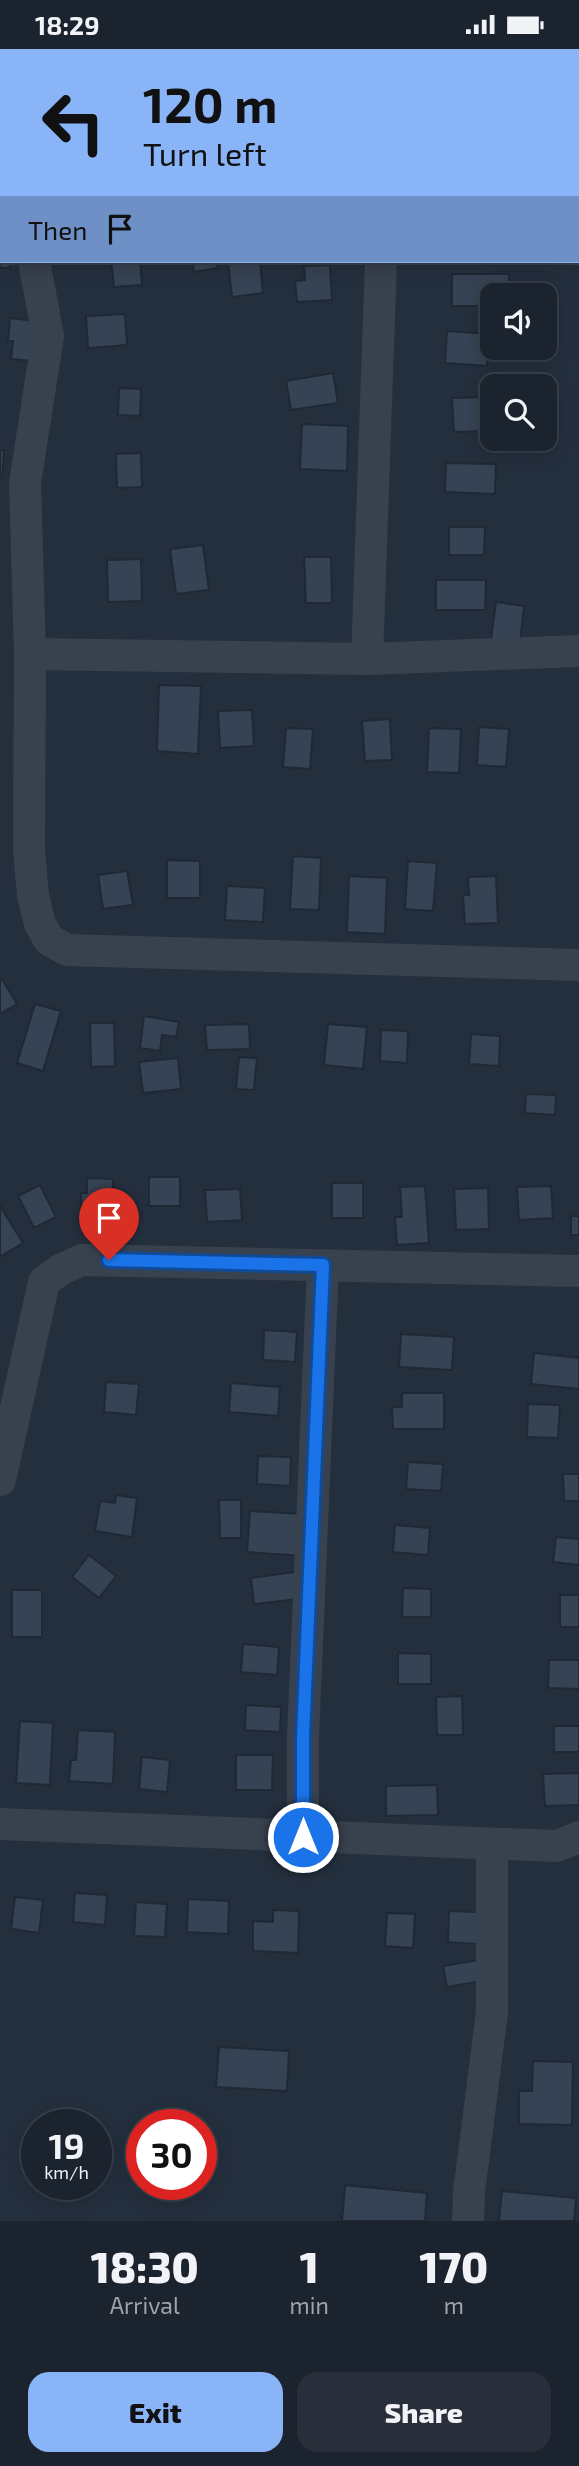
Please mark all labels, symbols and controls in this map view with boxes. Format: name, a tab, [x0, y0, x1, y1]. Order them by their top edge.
text: 18:29	[35, 9, 100, 40]
text: 120 m	[143, 74, 277, 133]
icon: left	[28, 77, 119, 168]
text: Turn left	[143, 134, 267, 172]
icon: arrive	[101, 210, 139, 248]
text: Then	[28, 214, 87, 245]
map controls	[480, 283, 557, 451]
button: sound	[480, 283, 557, 360]
button: search	[480, 374, 557, 451]
pin	[79, 1188, 139, 1260]
icon: arrive	[90, 1199, 128, 1237]
position arrow	[266, 1800, 340, 1874]
speed limit sign: 30	[126, 2109, 217, 2200]
text: 19	[49, 2124, 84, 2166]
text: km/h	[44, 2161, 89, 2183]
text: 18:30	[91, 2241, 199, 2291]
text: 1	[300, 2241, 319, 2291]
text: 170	[420, 2241, 488, 2291]
text: Arrival	[110, 2291, 180, 2319]
text: min	[290, 2291, 329, 2319]
text: m	[444, 2291, 464, 2319]
button: Exit	[28, 2372, 283, 2452]
button: Share	[297, 2372, 551, 2452]

